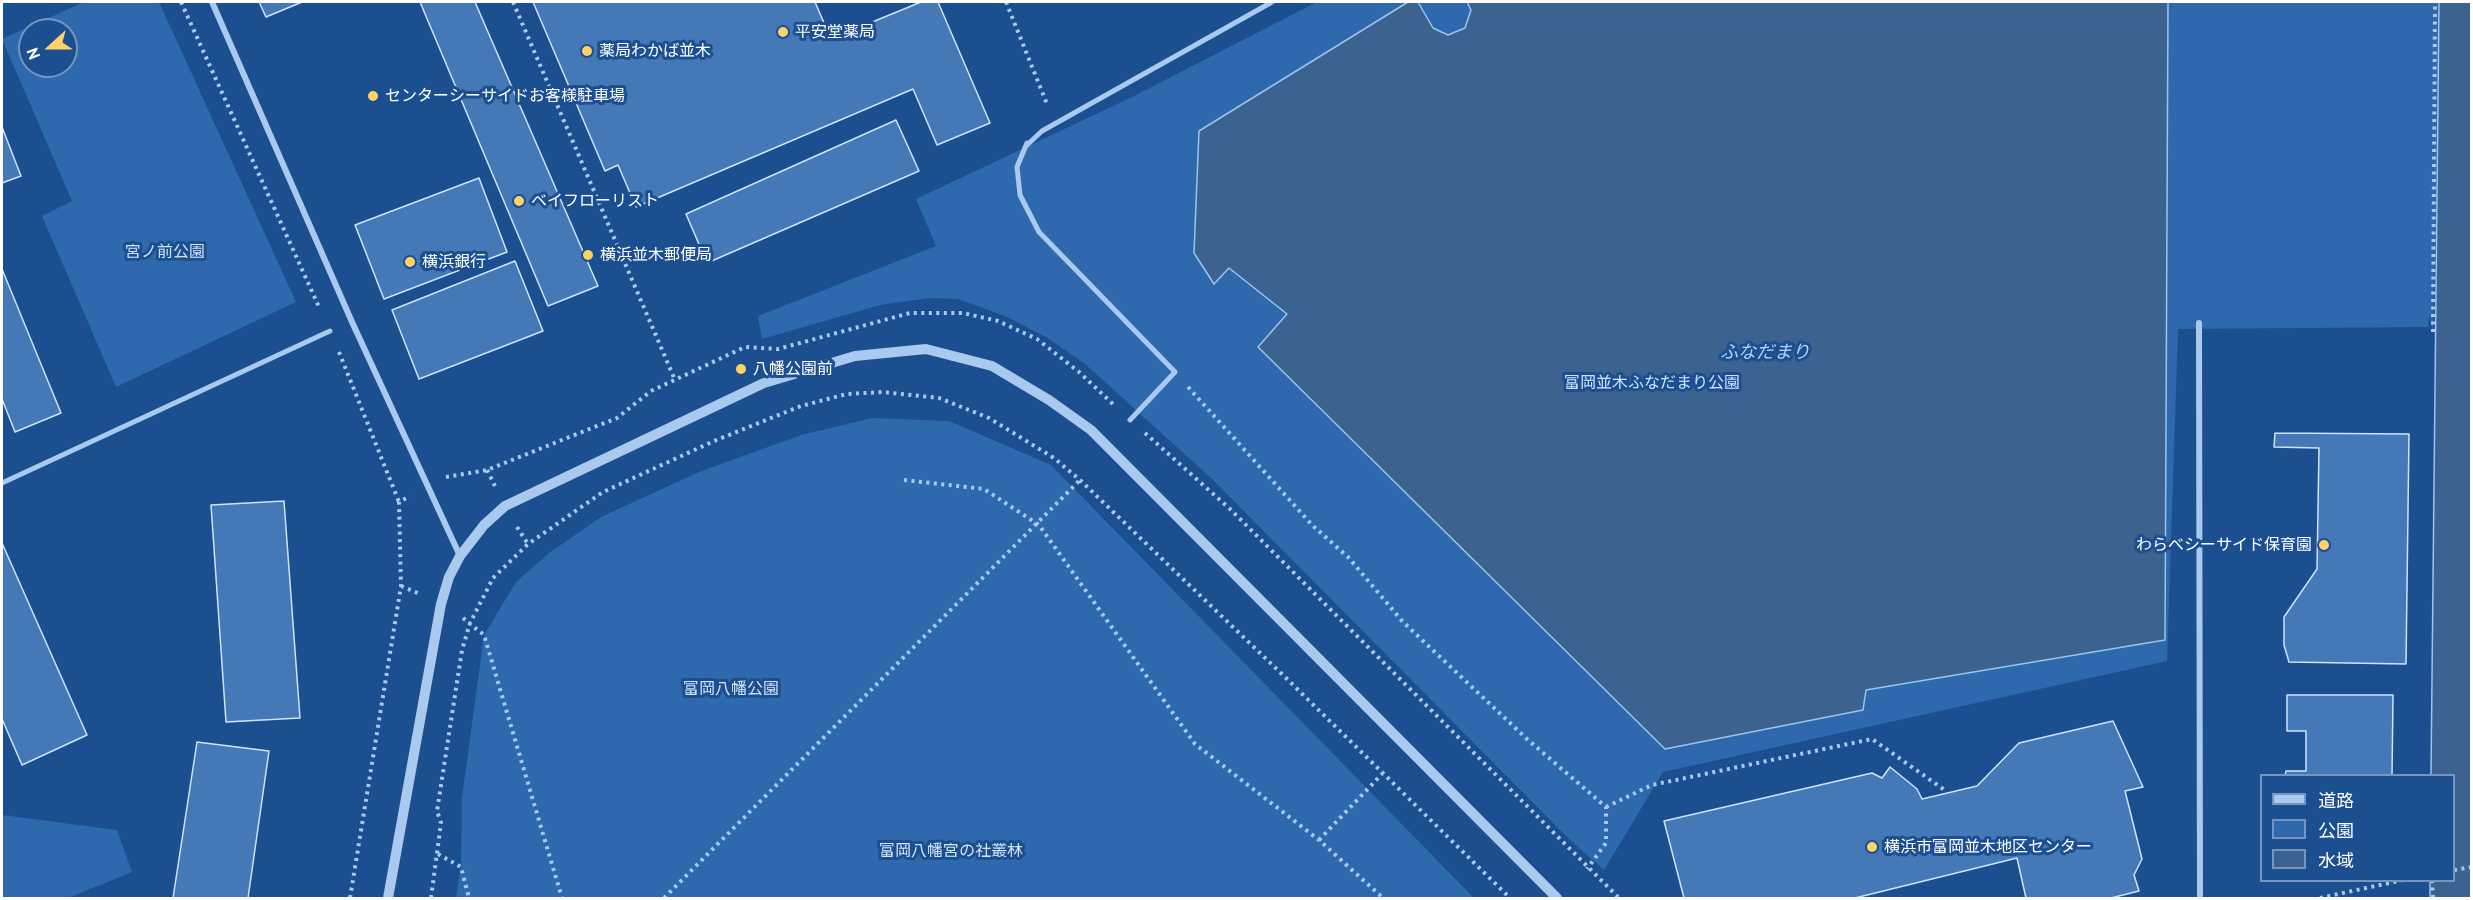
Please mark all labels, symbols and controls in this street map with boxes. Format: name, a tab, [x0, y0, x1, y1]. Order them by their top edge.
north arrow	[18, 18, 78, 78]
place label: 平安堂薬局	[795, 22, 875, 42]
marker: 平安堂薬局	[776, 25, 790, 39]
place label: 薬局わかば並木	[599, 41, 711, 61]
marker: 薬局わかば並木	[580, 44, 594, 58]
text: N	[22, 45, 44, 62]
place label: センターシーサイドお客様駐車場	[385, 86, 625, 106]
marker: センターシーサイドお客様駐車場	[366, 89, 380, 103]
place label: ベイフローリスト	[531, 191, 659, 211]
marker: ベイフローリスト	[512, 194, 526, 208]
park label: 宮ノ前公園	[125, 242, 205, 262]
place label: 横浜並木郵便局	[600, 245, 712, 265]
marker: 横浜並木郵便局	[581, 248, 595, 262]
place label: 横浜銀行	[422, 252, 486, 272]
marker: 横浜銀行	[403, 255, 417, 269]
water label: ふなだまり	[1720, 342, 1810, 364]
place label: 八幡公園前	[753, 359, 833, 379]
marker: 八幡公園前	[734, 362, 748, 376]
park label: 富岡並木ふなだまり公園	[1564, 373, 1740, 393]
place label: わらべシーサイド保育園	[2136, 535, 2312, 555]
marker: わらべシーサイド保育園	[2317, 538, 2331, 552]
park label: 富岡八幡公園	[683, 679, 779, 699]
legend	[2260, 774, 2455, 882]
text: 道路	[2318, 789, 2354, 812]
text: 公園	[2318, 819, 2354, 842]
place label: 横浜市富岡並木地区センター	[1884, 837, 2092, 857]
marker: 横浜市富岡並木地区センター	[1865, 840, 1879, 854]
park label: 富岡八幡宮の社叢林	[879, 841, 1023, 861]
text: 水域	[2318, 849, 2354, 872]

